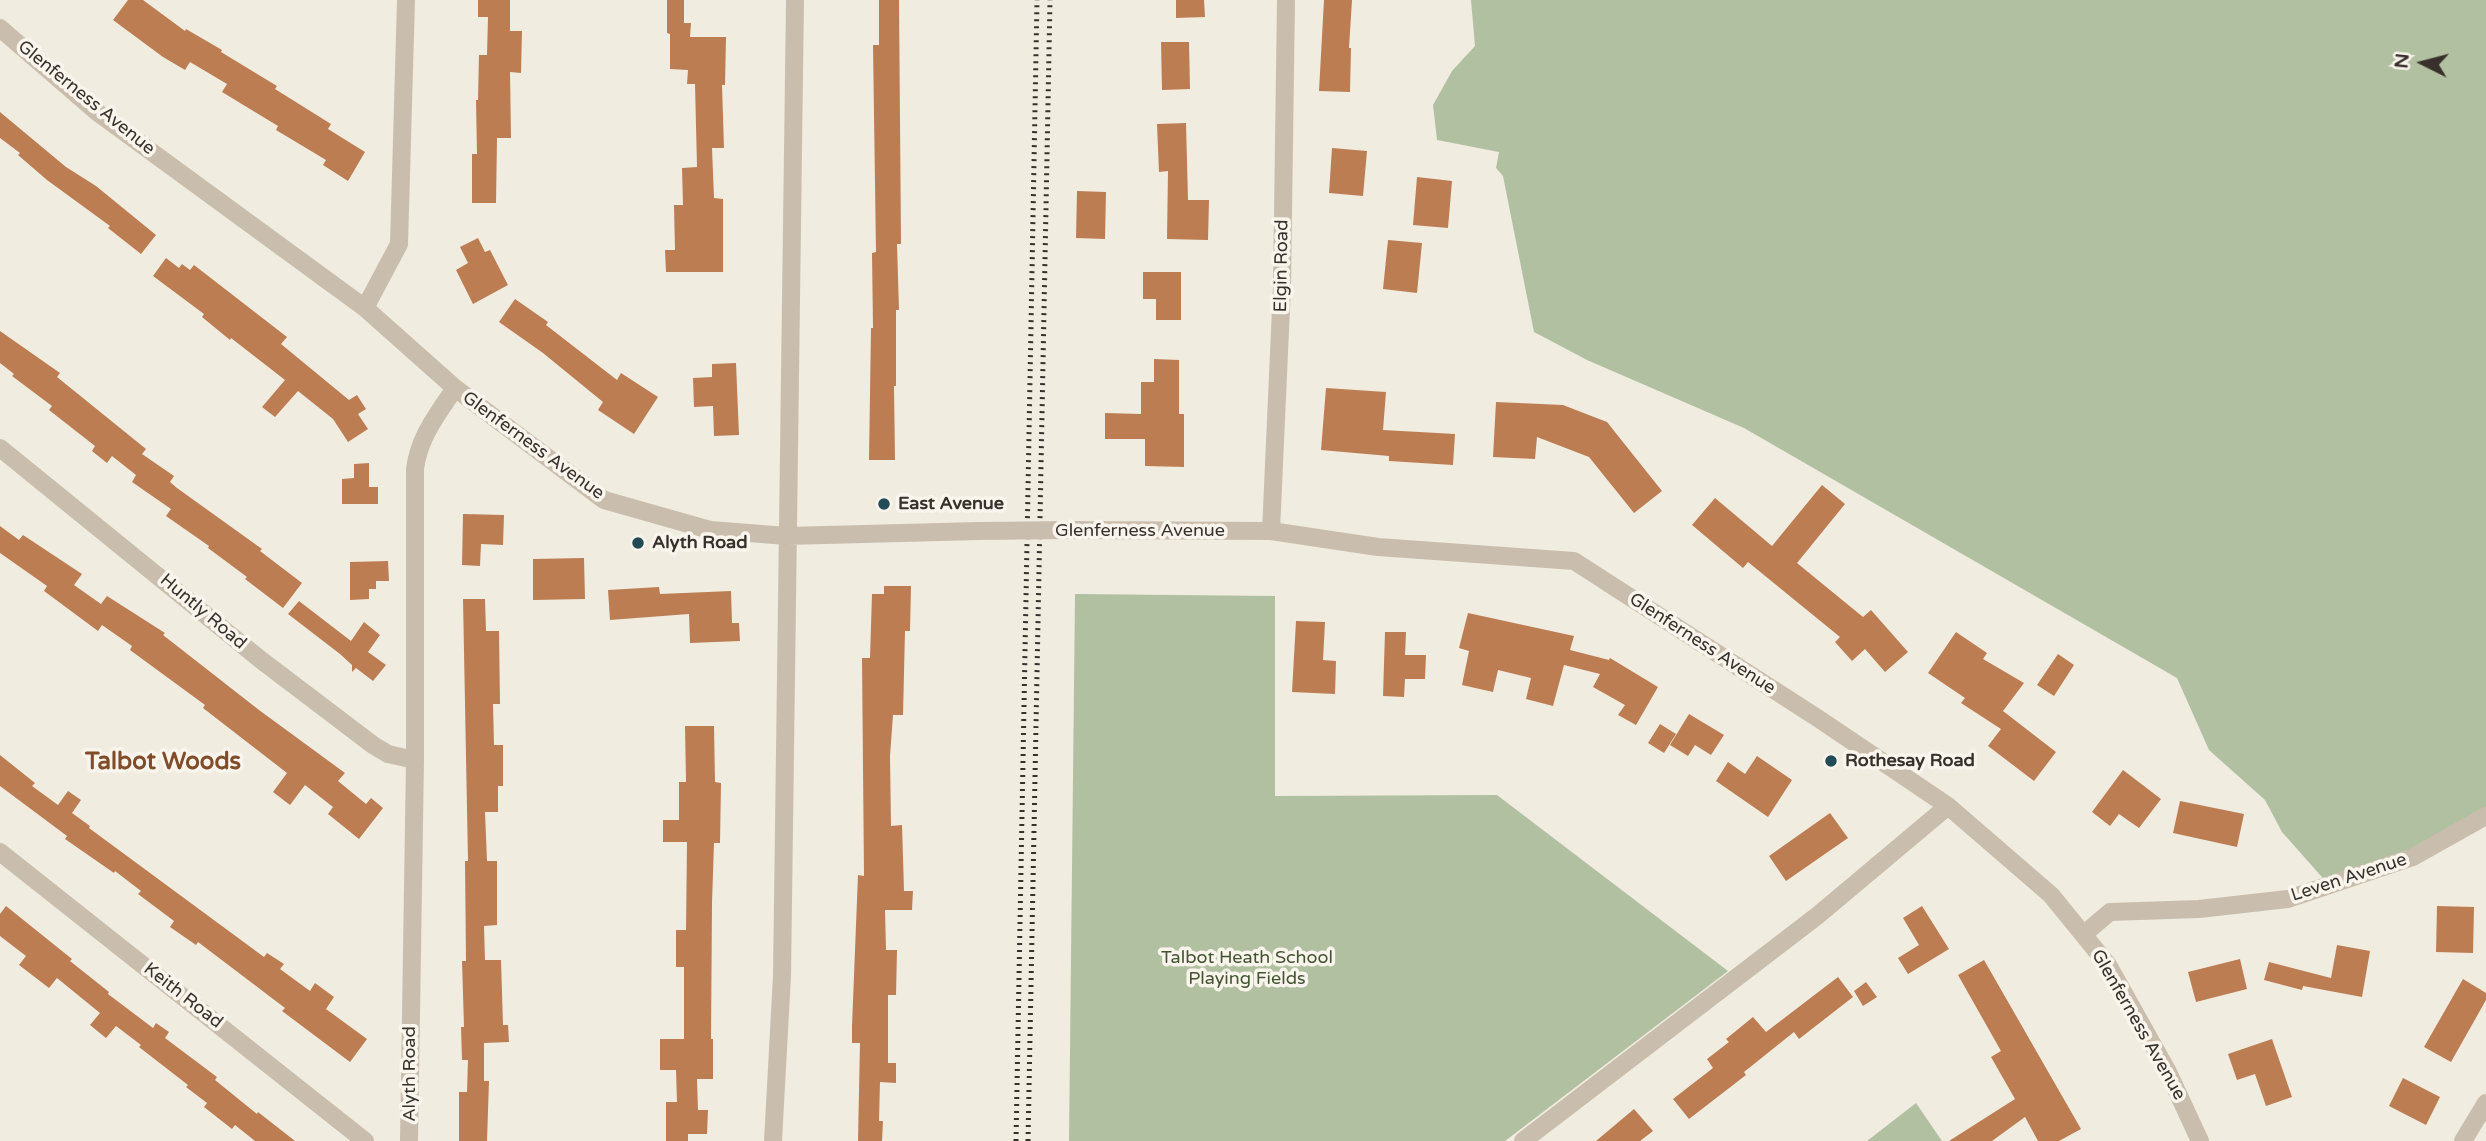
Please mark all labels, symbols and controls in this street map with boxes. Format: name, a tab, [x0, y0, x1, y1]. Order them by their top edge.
north arrow	[2388, 28, 2458, 98]
street label: Glenferness Avenue	[13, 36, 159, 160]
text: N	[2390, 52, 2414, 70]
street label: Elgin Road	[1270, 219, 1294, 313]
street label: Glenferness Avenue	[458, 387, 608, 505]
place label: East Avenue	[898, 493, 1004, 515]
marker: East Avenue	[876, 496, 892, 512]
street label: Glenferness Avenue	[1055, 520, 1225, 542]
place label: Alyth Road	[652, 532, 748, 554]
marker: Alyth Road	[630, 535, 646, 551]
street label: Huntly Road	[155, 570, 251, 654]
street label: Glenferness Avenue	[1625, 589, 1779, 699]
district label: Talbot Woods	[85, 749, 241, 777]
place label: Rothesay Road	[1845, 750, 1975, 772]
marker: Rothesay Road	[1823, 753, 1839, 769]
street label: Leven Avenue	[2289, 849, 2409, 907]
street label: Glenferness Avenue	[2086, 946, 2190, 1104]
park label: Talbot Heath School Playing Fields	[1161, 947, 1333, 990]
street label: Keith Road	[139, 958, 227, 1034]
street label: Alyth Road	[399, 1026, 421, 1122]

